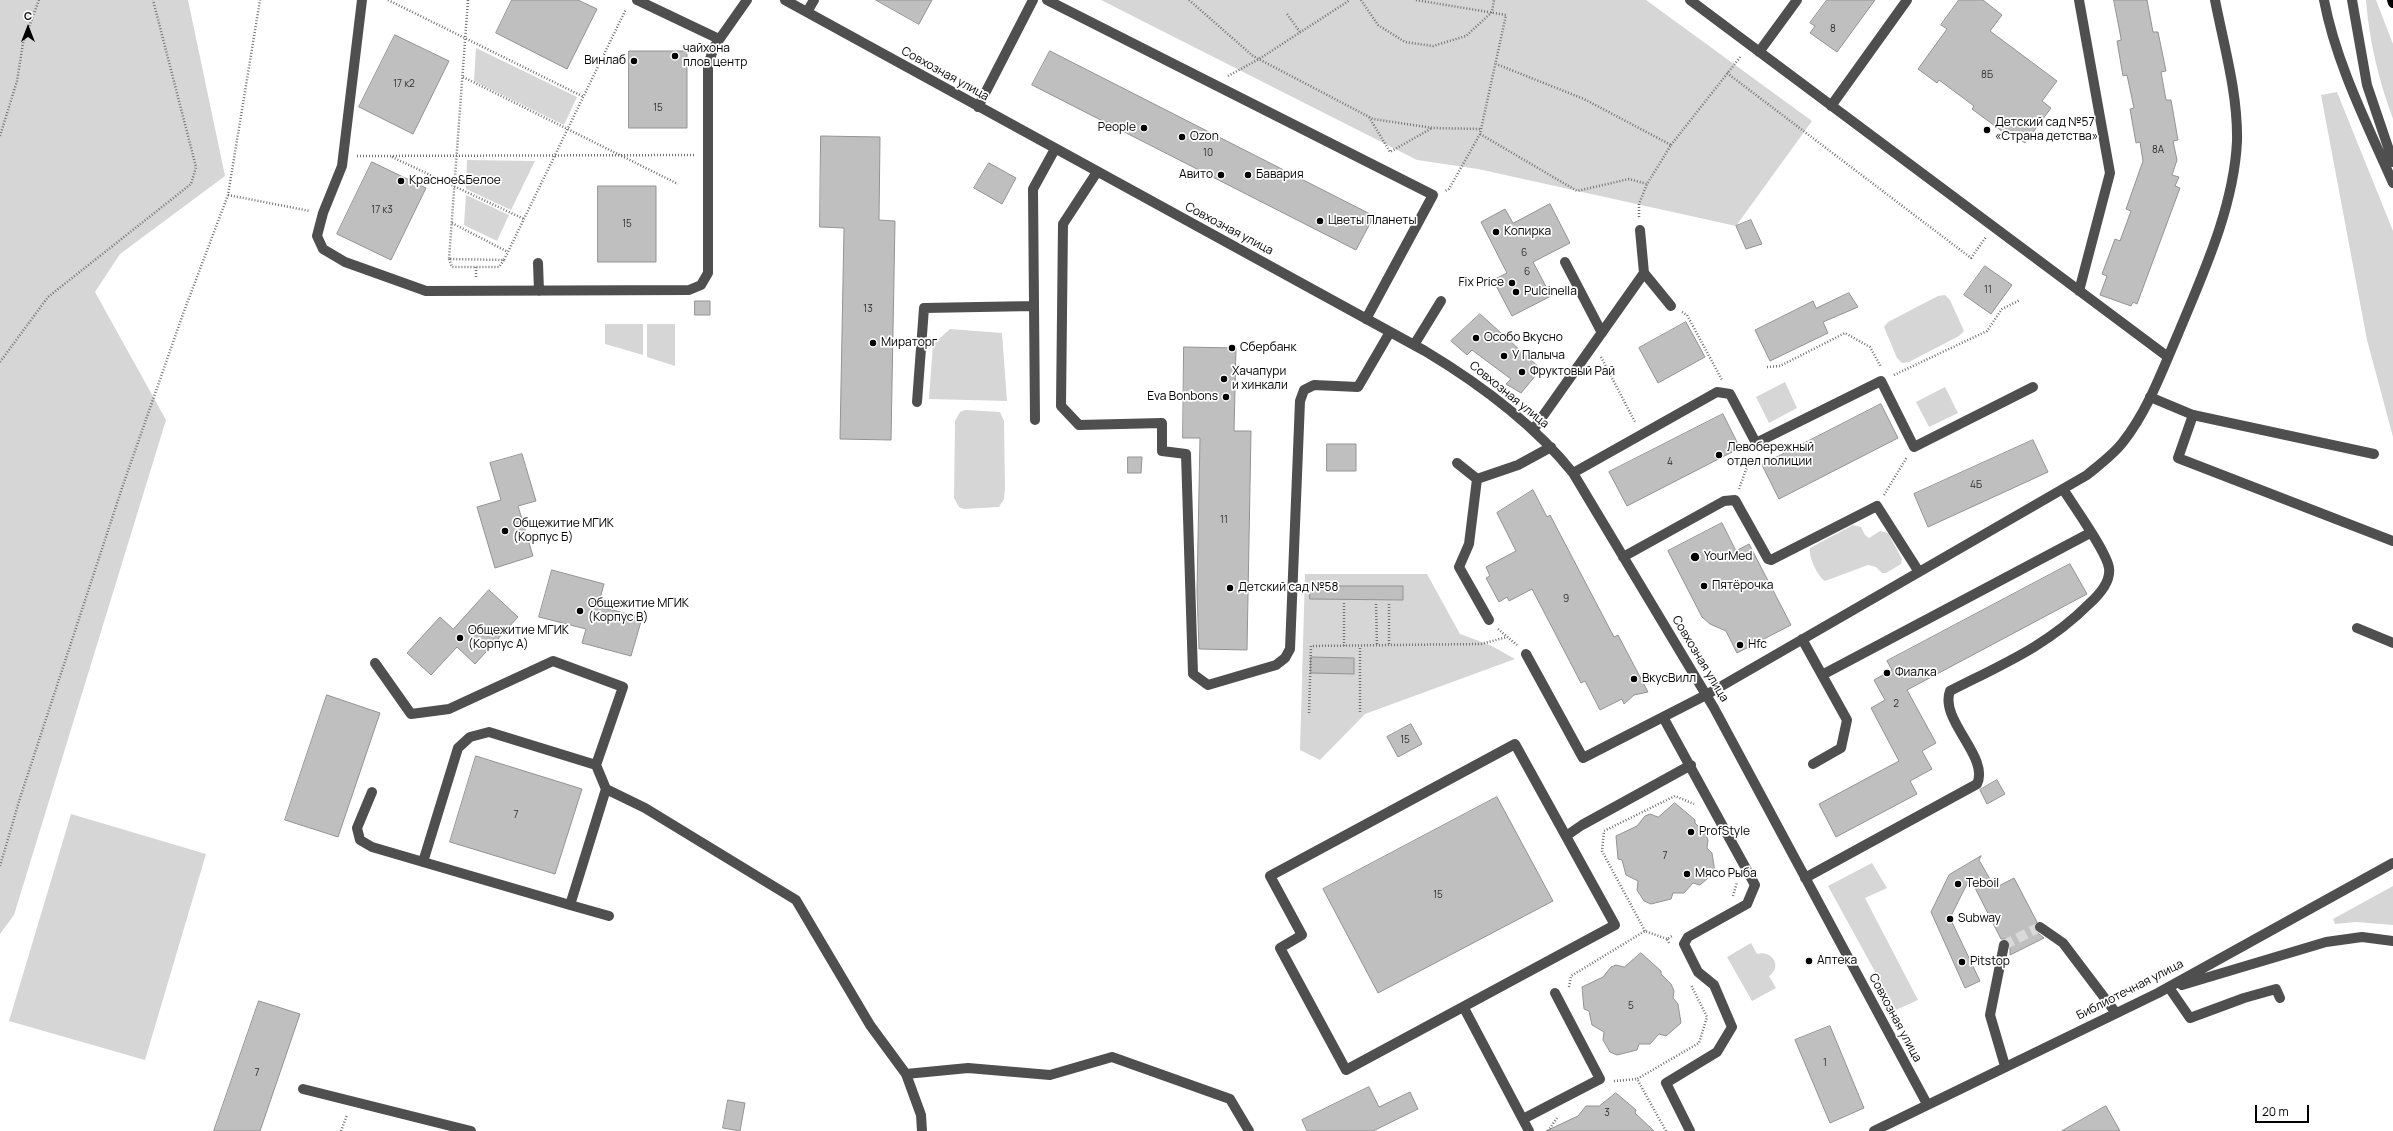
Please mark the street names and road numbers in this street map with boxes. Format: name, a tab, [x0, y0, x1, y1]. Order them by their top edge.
street label: Совхозная улица	[899, 44, 991, 104]
street label: Совхозная улица	[1182, 200, 1276, 258]
street label: Совхозная улица	[1466, 359, 1552, 431]
street label: Совхозная улица	[1669, 613, 1731, 705]
street label: Библиотечная улица	[2074, 957, 2186, 1023]
street label: Совхозная улица	[1866, 971, 1924, 1065]

